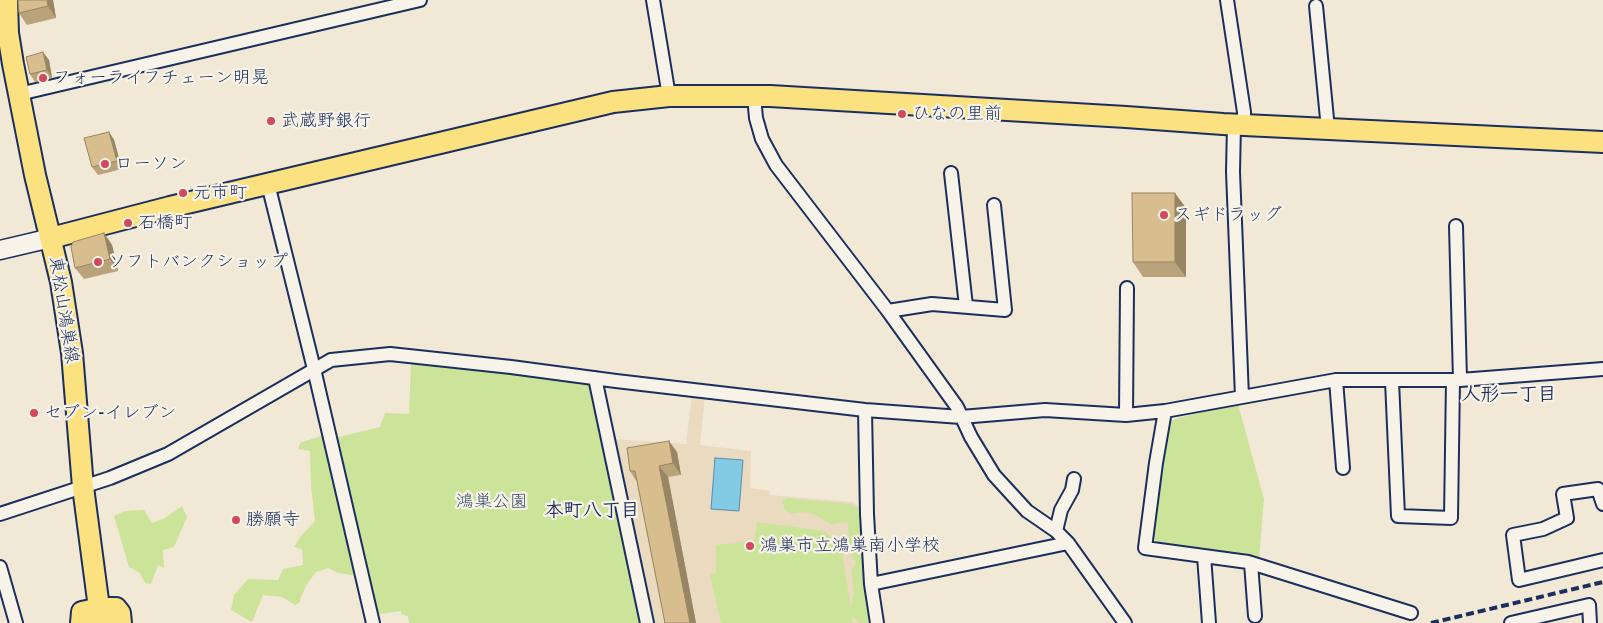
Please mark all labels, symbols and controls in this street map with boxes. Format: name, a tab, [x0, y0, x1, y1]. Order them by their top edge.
place label: フォーライフチェーン明晃	[53, 67, 269, 89]
marker: フォーライフチェーン明晃	[37, 72, 49, 84]
place label: ひなの里前	[912, 103, 1002, 125]
marker: ひなの里前	[896, 108, 908, 120]
place label: 武蔵野銀行	[281, 110, 371, 132]
marker: 武蔵野銀行	[265, 115, 277, 127]
place label: ローソン	[115, 153, 187, 175]
marker: ローソン	[99, 158, 111, 170]
place label: 元市町	[193, 182, 247, 204]
marker: 元市町	[177, 187, 189, 199]
place label: スギドラッグ	[1174, 204, 1282, 226]
marker: スギドラッグ	[1158, 209, 1170, 221]
place label: 石橋町	[138, 212, 192, 234]
marker: 石橋町	[122, 217, 134, 229]
place label: ソフトバンクショップ	[108, 251, 288, 273]
street label: 東松山鴻巣線	[44, 255, 82, 365]
marker: ソフトバンクショップ	[92, 256, 104, 268]
district label: 人形一丁目	[1462, 384, 1556, 406]
place label: セブン-イレブン	[44, 402, 177, 424]
marker: セブン-イレブン	[28, 407, 40, 419]
park label: 鴻巣公園	[456, 491, 528, 513]
district label: 本町八丁目	[545, 500, 639, 522]
place label: 勝願寺	[246, 509, 300, 531]
marker: 勝願寺	[230, 514, 242, 526]
place label: 鴻巣市立鴻巣南小学校	[760, 535, 940, 557]
marker: 鴻巣市立鴻巣南小学校	[744, 540, 756, 552]

